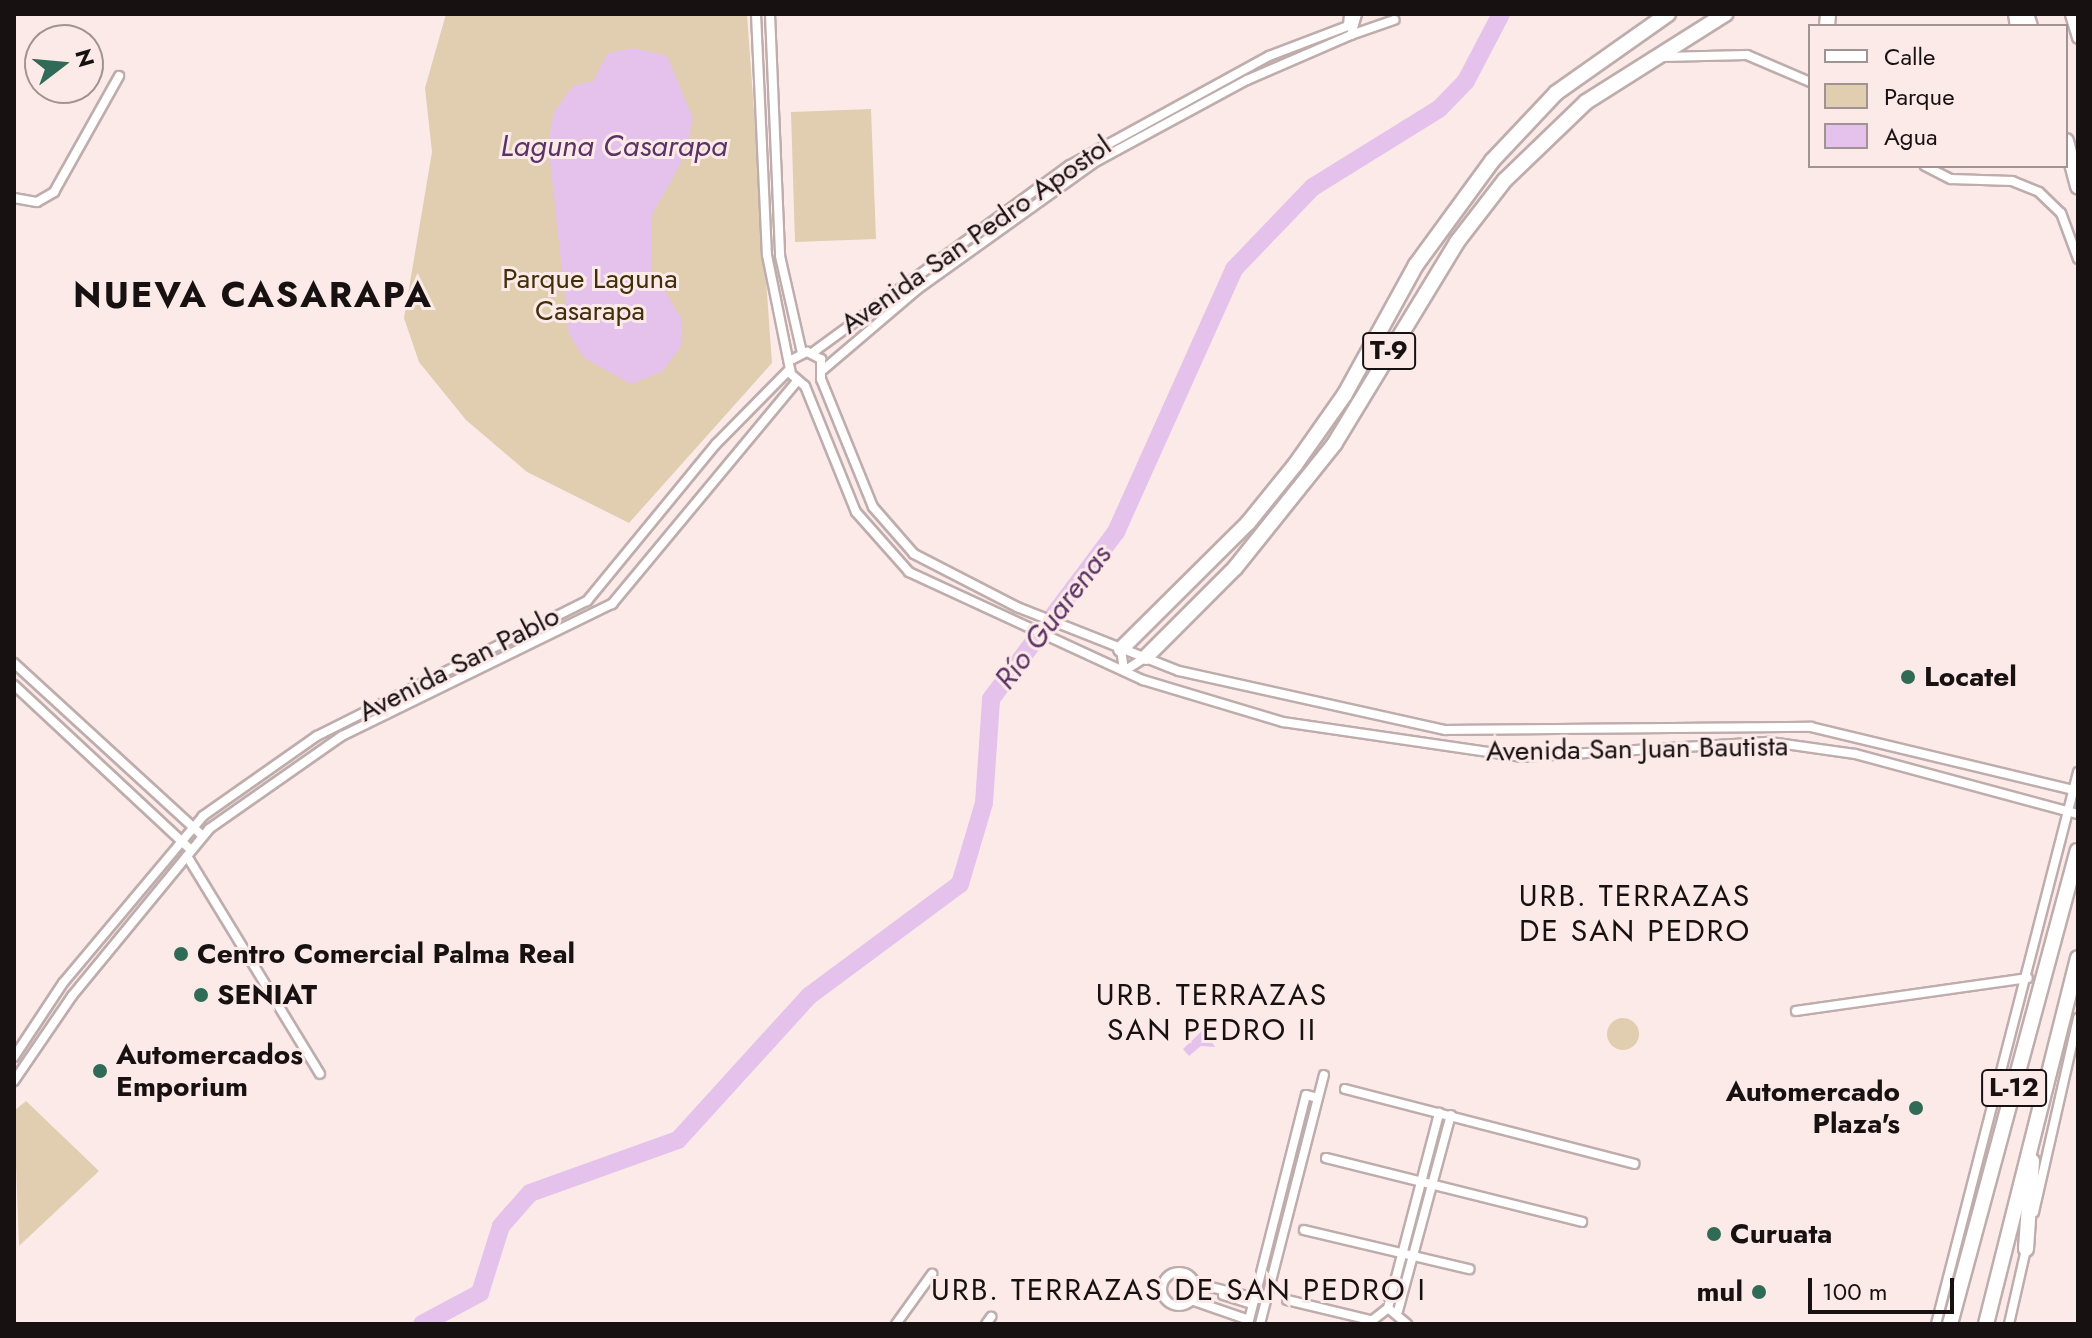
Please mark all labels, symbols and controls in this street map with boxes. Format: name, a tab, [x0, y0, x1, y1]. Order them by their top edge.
north arrow	[24, 24, 104, 104]
legend	[1808, 24, 2068, 168]
text: Calle	[1884, 39, 1935, 74]
text: N	[67, 45, 103, 71]
text: Parque	[1884, 79, 1955, 114]
text: Agua	[1884, 119, 1938, 154]
water label: Laguna Casarapa	[500, 128, 728, 164]
street label: Avenida San Pedro Apostol	[834, 129, 1118, 341]
park label: Parque Laguna Casarapa	[502, 262, 678, 328]
district label: NUEVA CASARAPA	[73, 273, 433, 317]
road number: T-9	[1361, 329, 1417, 373]
water label: Río Guarenas	[987, 538, 1119, 696]
street label: Avenida San Pablo	[353, 599, 565, 729]
place label: Locatel	[1924, 660, 2017, 694]
marker: Locatel	[1899, 668, 1917, 686]
street label: Avenida San Juan Bautista	[1486, 730, 1788, 768]
district label: URB. TERRAZAS DE SAN PEDRO	[1519, 878, 1751, 948]
place label: Centro Comercial Palma Real	[197, 937, 575, 971]
marker: Centro Comercial Palma Real	[172, 945, 190, 963]
district label: URB. TERRAZAS SAN PEDRO II	[1096, 977, 1328, 1048]
place label: SENIAT	[217, 978, 317, 1012]
marker: SENIAT	[192, 986, 210, 1004]
place label: Automercados Emporium	[116, 1038, 303, 1104]
marker: Automercados Emporium	[91, 1062, 109, 1080]
road number: L-12	[1980, 1066, 2048, 1110]
place label: Automercado Plaza's	[1726, 1075, 1900, 1141]
marker: Automercado Plaza's	[1907, 1099, 1925, 1117]
place label: Curuata	[1730, 1217, 1832, 1251]
marker: Curuata	[1705, 1225, 1723, 1243]
scale bar	[1812, 1262, 1958, 1312]
district label: URB. TERRAZAS DE SAN PEDRO I	[931, 1272, 1427, 1308]
text: 100 m	[1822, 1274, 1888, 1309]
place label: mul	[1696, 1275, 1743, 1309]
marker: mul	[1750, 1283, 1768, 1301]

